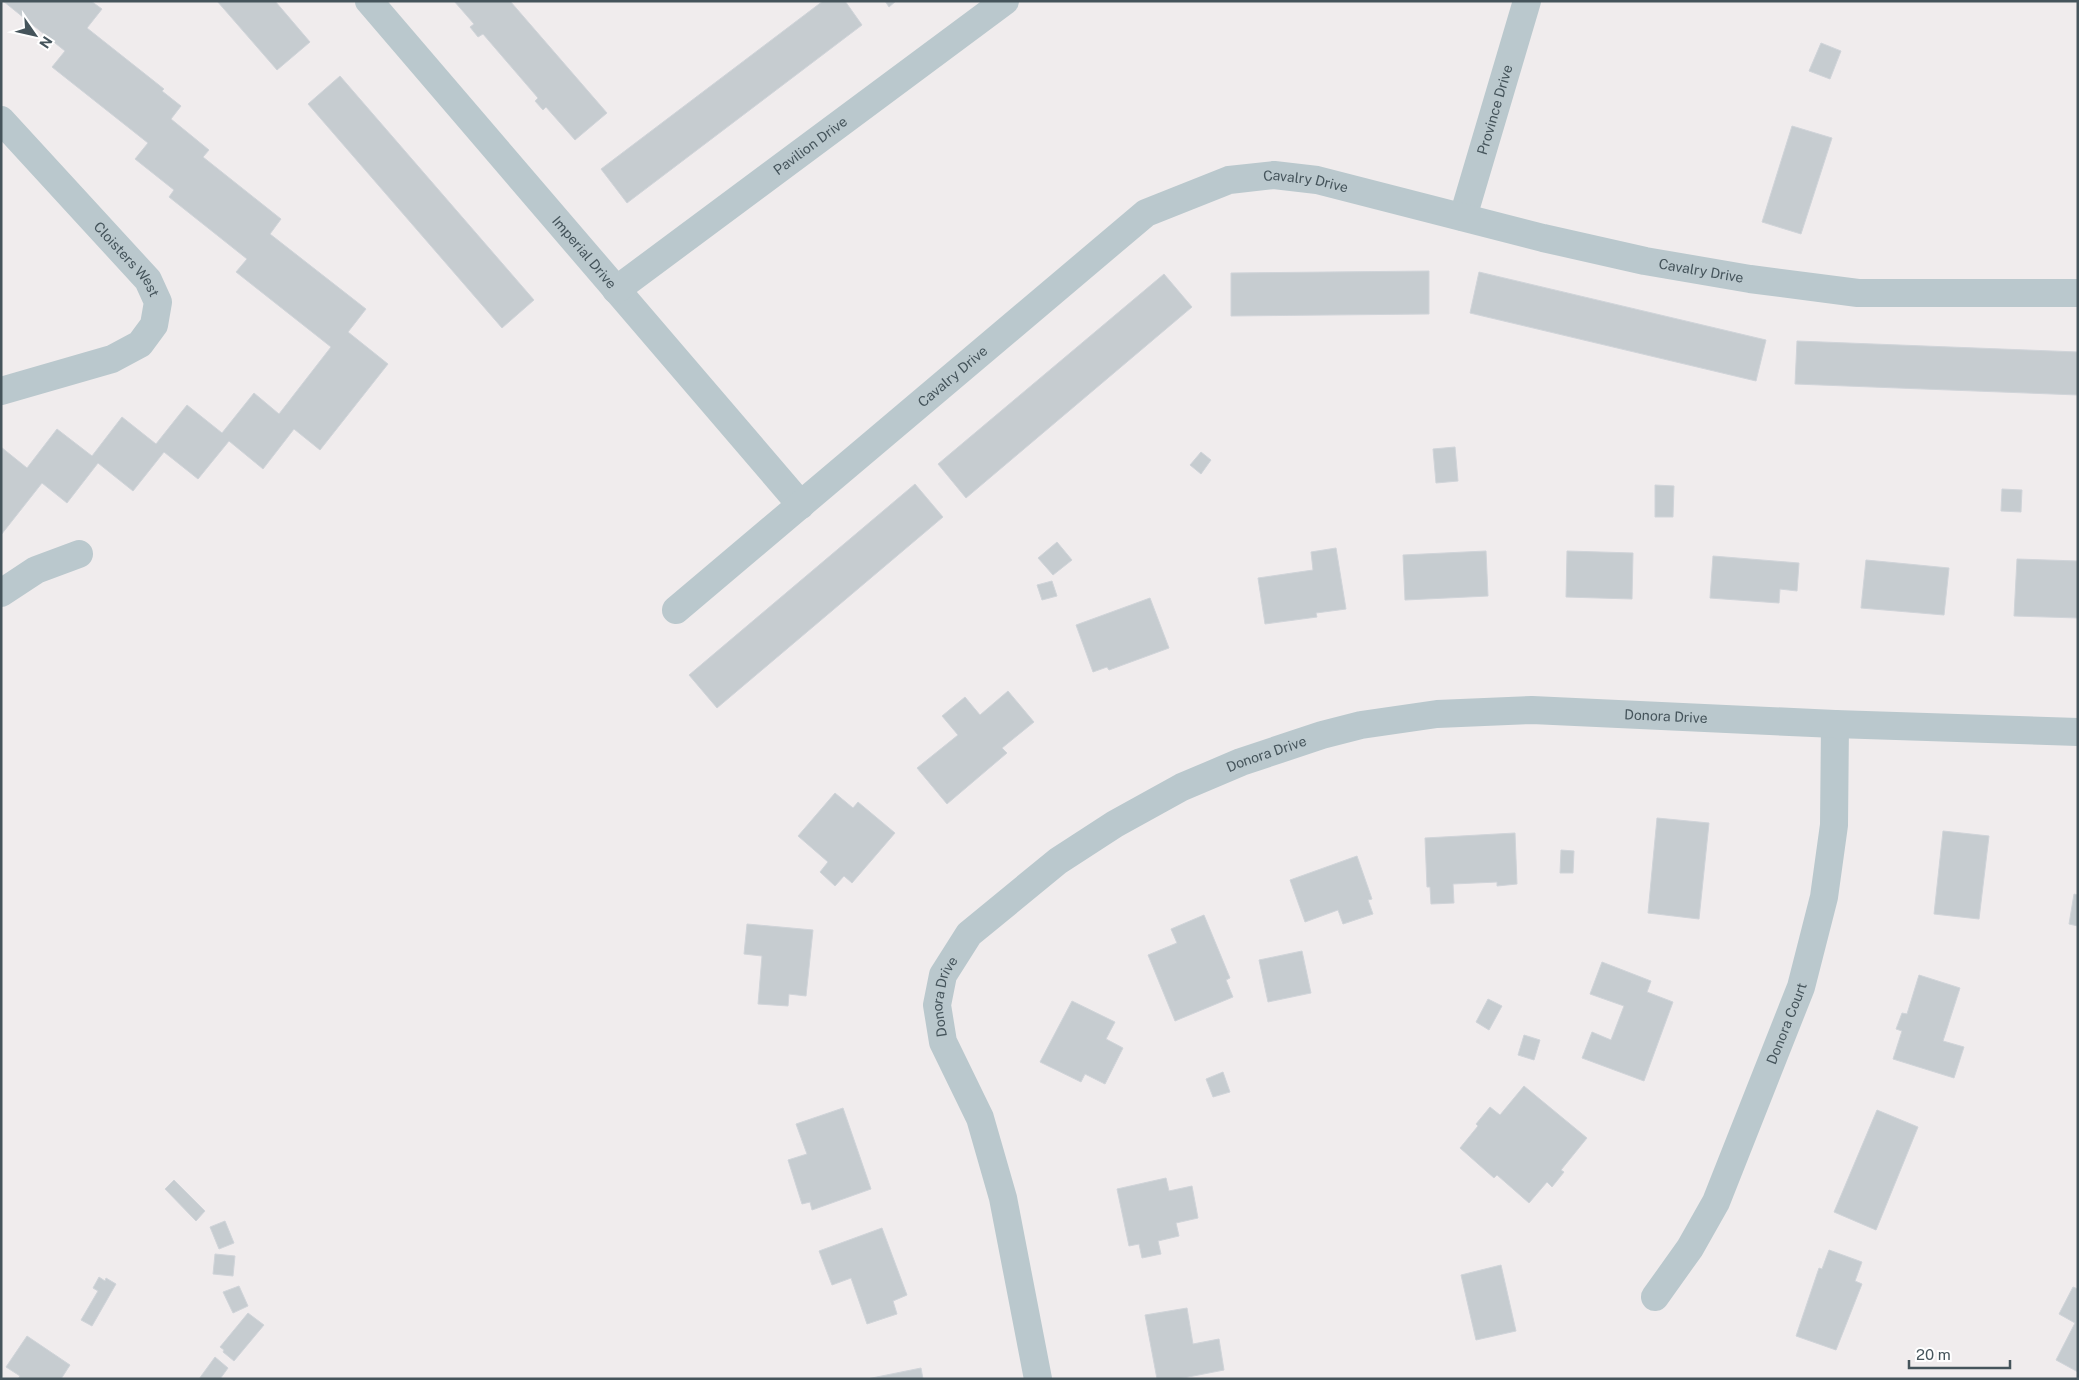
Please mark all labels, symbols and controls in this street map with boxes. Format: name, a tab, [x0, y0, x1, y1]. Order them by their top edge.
north arrow	[10, 10, 60, 60]
text: N	[36, 33, 55, 51]
street label: Province Drive	[1474, 63, 1516, 157]
street label: Pavilion Drive	[770, 113, 850, 178]
street label: Cavalry Drive	[1262, 167, 1350, 196]
street label: Imperial Drive	[549, 213, 620, 292]
street label: Cloisters West	[91, 219, 163, 299]
street label: Cavalry Drive	[1657, 255, 1745, 286]
street label: Cavalry Drive	[915, 343, 991, 410]
street label: Donora Drive	[1624, 706, 1708, 726]
street label: Donora Drive	[1224, 733, 1308, 775]
street label: Donora Drive	[929, 953, 961, 1038]
street label: Donora Court	[1763, 981, 1810, 1067]
scale bar	[1909, 1338, 2010, 1370]
text: 20 m	[1916, 1346, 1951, 1363]

